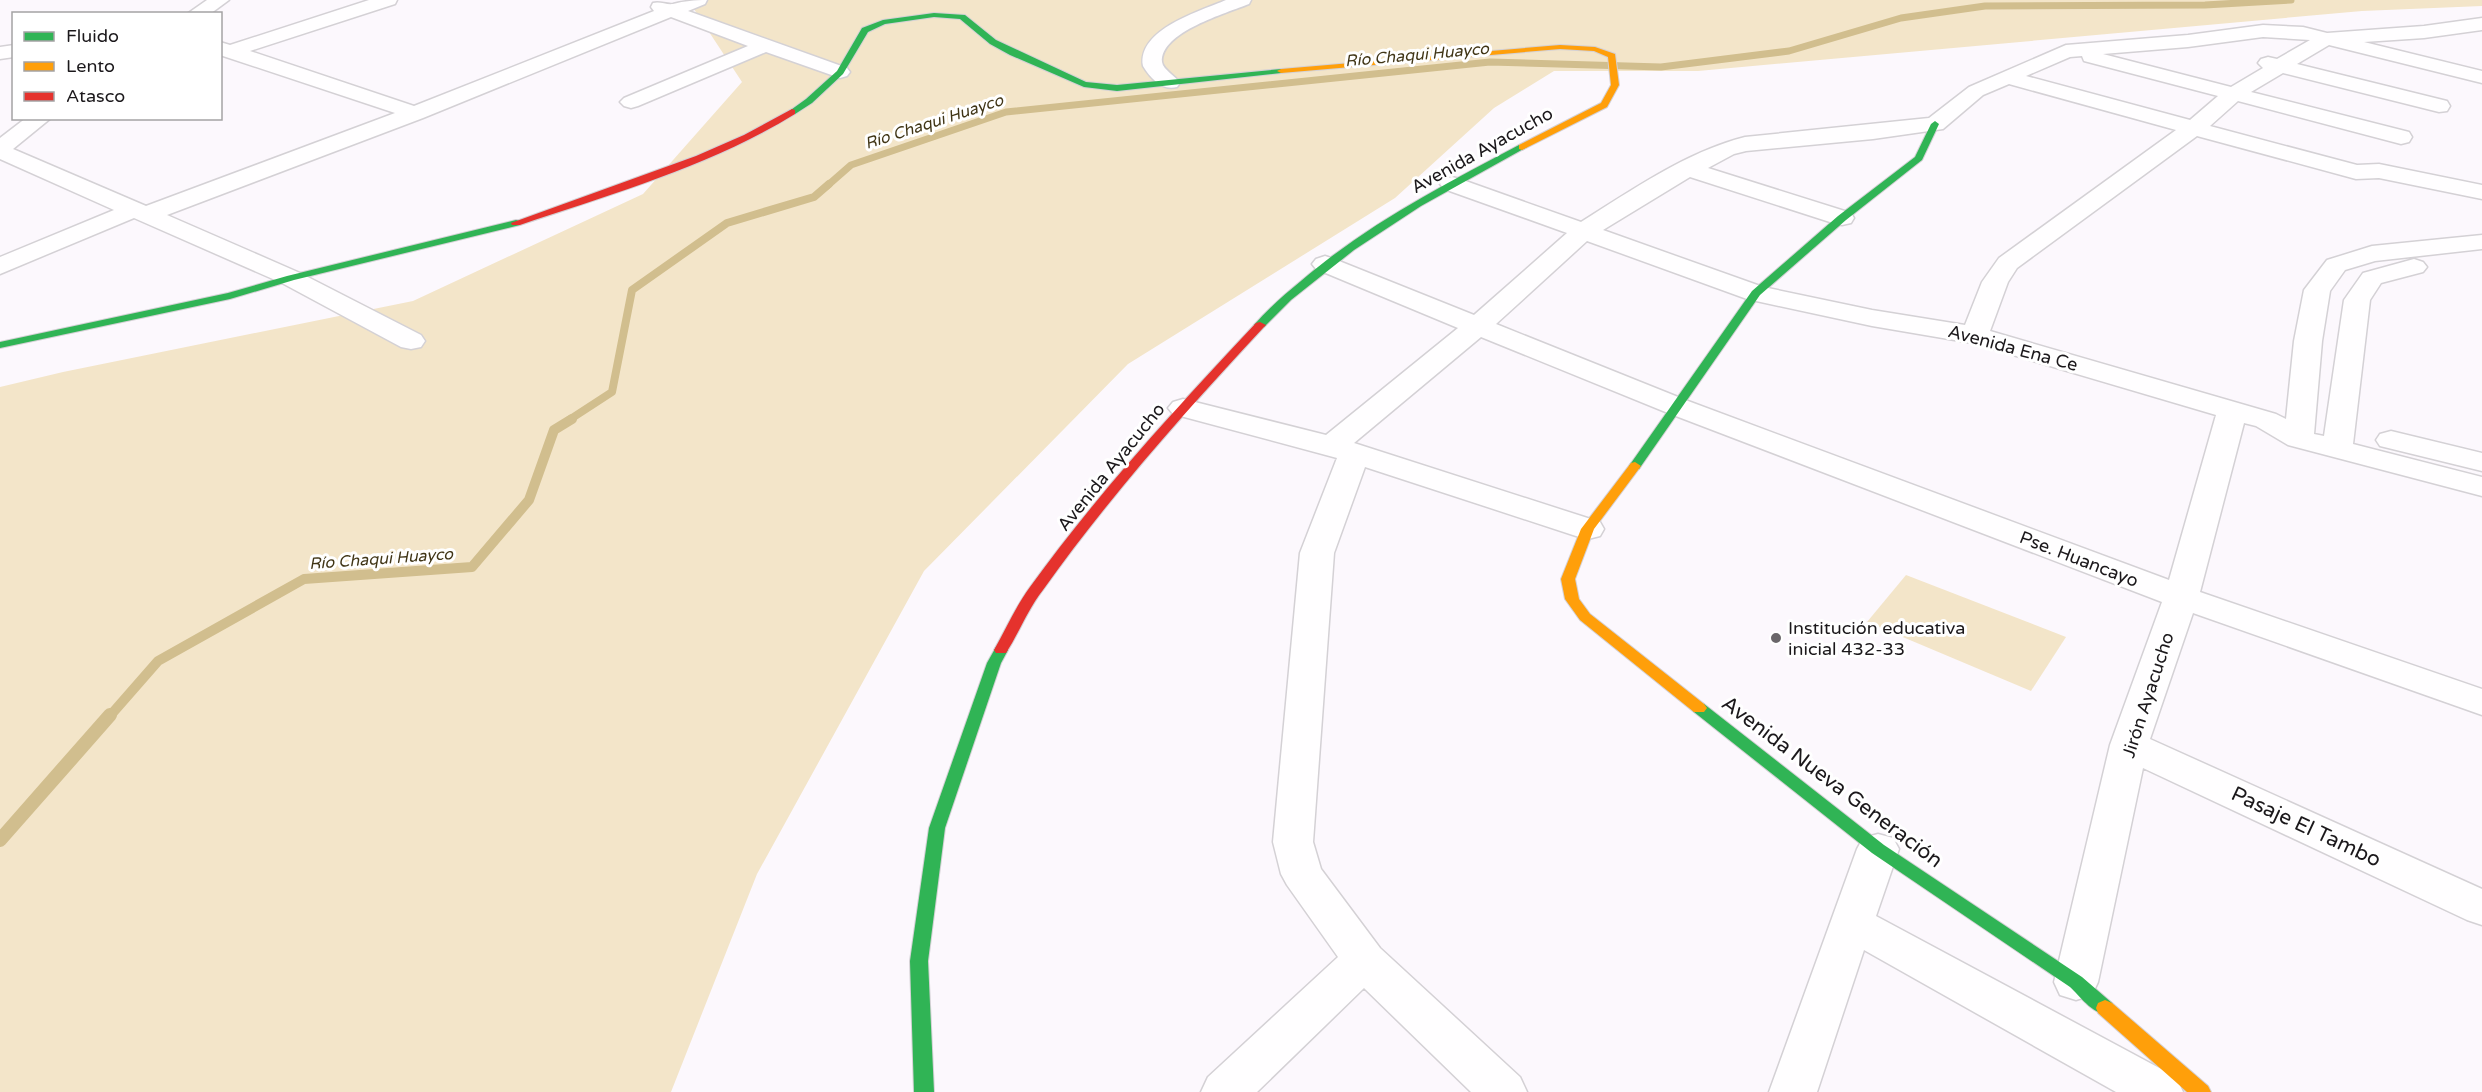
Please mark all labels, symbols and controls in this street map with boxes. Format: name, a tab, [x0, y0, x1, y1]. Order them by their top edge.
legend	[12, 12, 222, 120]
text: Fluido	[66, 25, 119, 47]
water label: Río Chaqui Huayco	[1344, 39, 1491, 71]
text: Lento	[66, 55, 115, 77]
text: Atasco	[66, 85, 125, 107]
water label: Río Chaqui Huayco	[862, 90, 1007, 154]
street label: Avenida Ayacucho	[1407, 102, 1557, 198]
street label: Avenida Ena Ce	[1946, 320, 2080, 376]
street label: Avenida Ayacucho	[1053, 398, 1169, 536]
street label: Pse. Huancayo	[2016, 526, 2142, 592]
water label: Río Chaqui Huayco	[308, 544, 455, 574]
place label: Institución educativa inicial 432-33	[1788, 617, 1965, 660]
street label: Jirón Ayacucho	[2117, 629, 2179, 761]
marker: Institución educativa inicial 432-33	[1769, 631, 1783, 645]
street label: Avenida Nueva Generación	[1717, 691, 1947, 873]
street label: Pasaje El Tambo	[2227, 781, 2385, 873]

